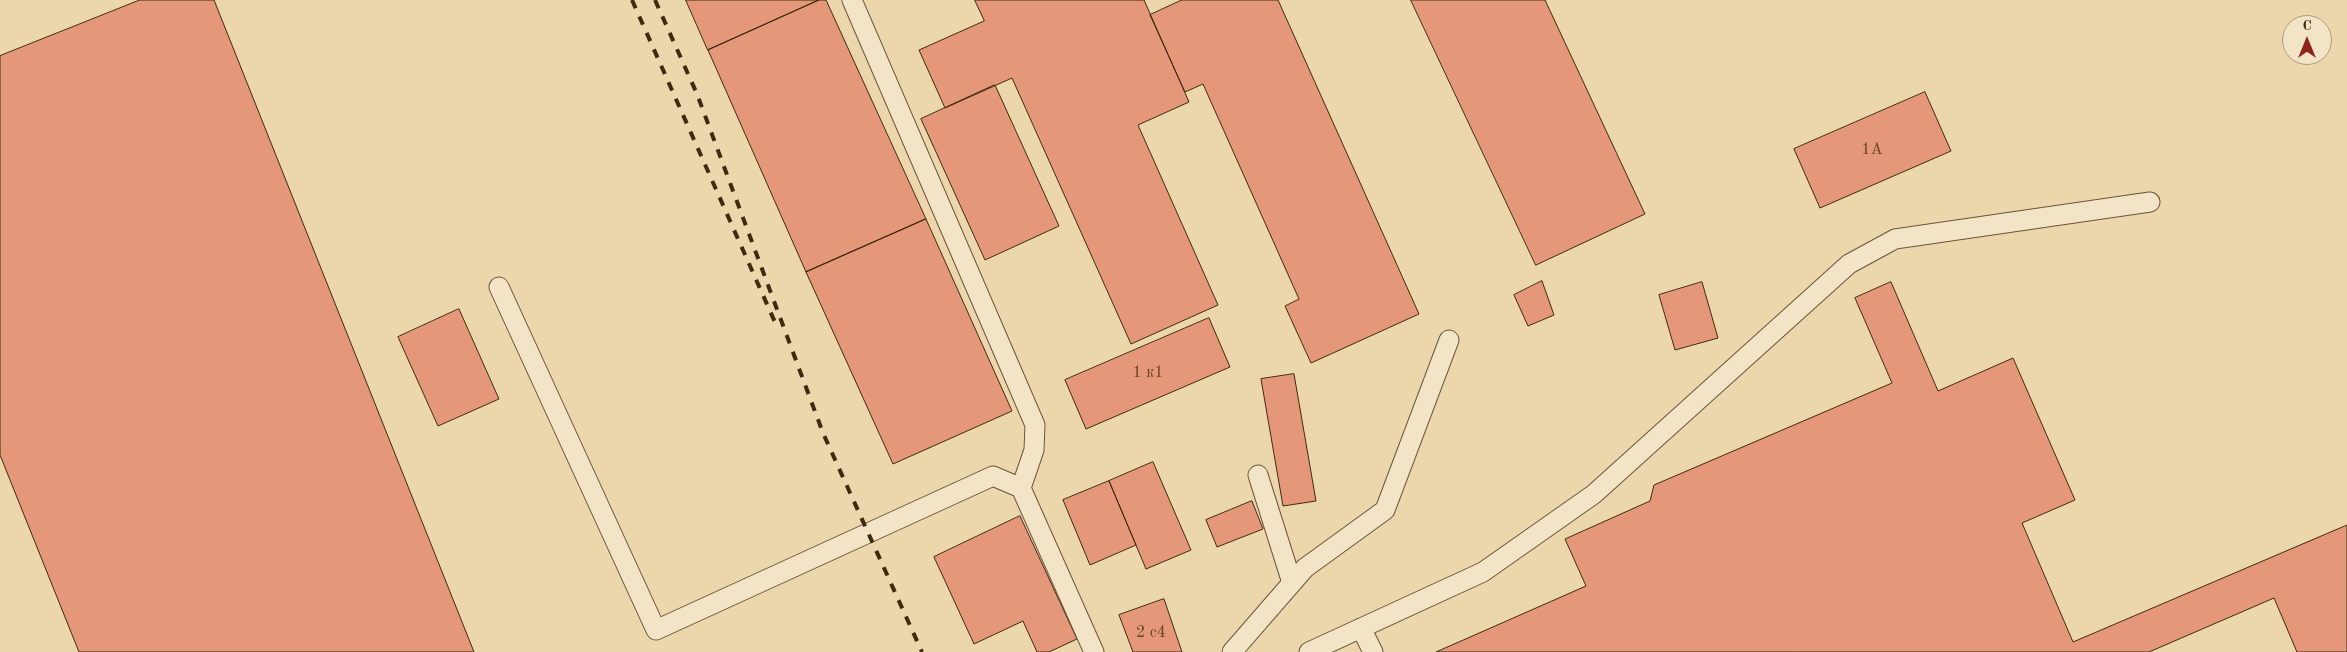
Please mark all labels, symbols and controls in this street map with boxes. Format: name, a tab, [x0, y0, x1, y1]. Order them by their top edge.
north arrow	[2282, 15, 2332, 65]
text: С	[2302, 19, 2312, 33]
house number: 1А	[1861, 140, 1883, 160]
house number: 1 к1	[1132, 363, 1164, 383]
house number: 2 с4	[1136, 623, 1166, 643]

